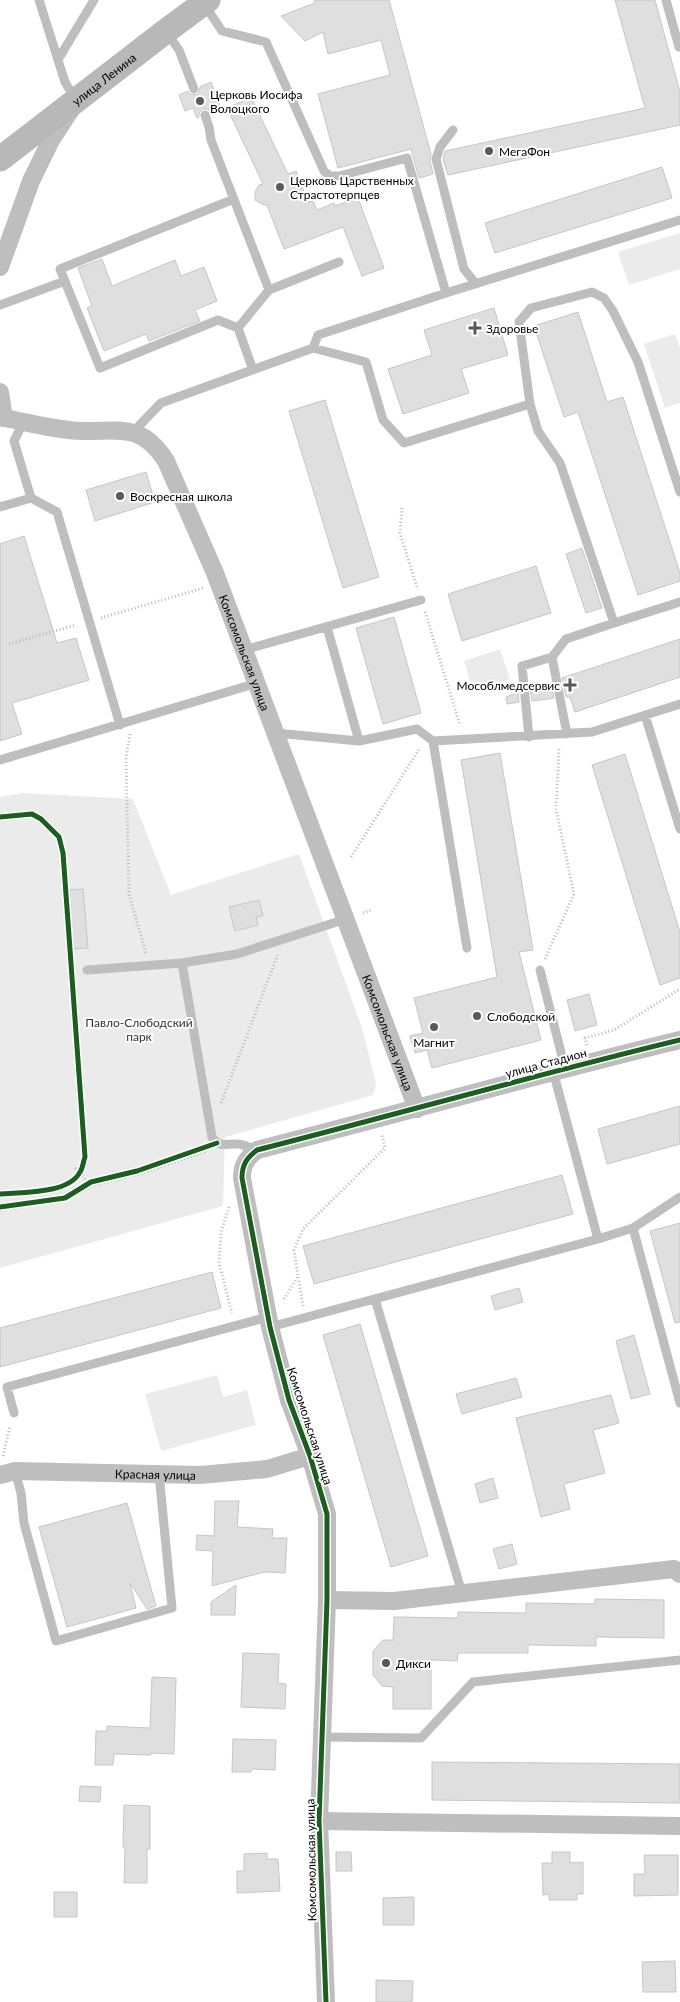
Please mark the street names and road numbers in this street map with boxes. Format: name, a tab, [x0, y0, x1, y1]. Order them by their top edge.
street label: улица Ленина	[69, 49, 139, 109]
street label: Комсомольская улица	[216, 592, 274, 713]
street label: Комсомольская улица	[359, 972, 417, 1093]
street label: улица Стадион	[504, 1045, 588, 1081]
street label: Комсомольская улица	[284, 1365, 336, 1487]
street label: Красная улица	[115, 1466, 196, 1482]
street label: Комсомольская улица	[302, 1798, 320, 1922]

